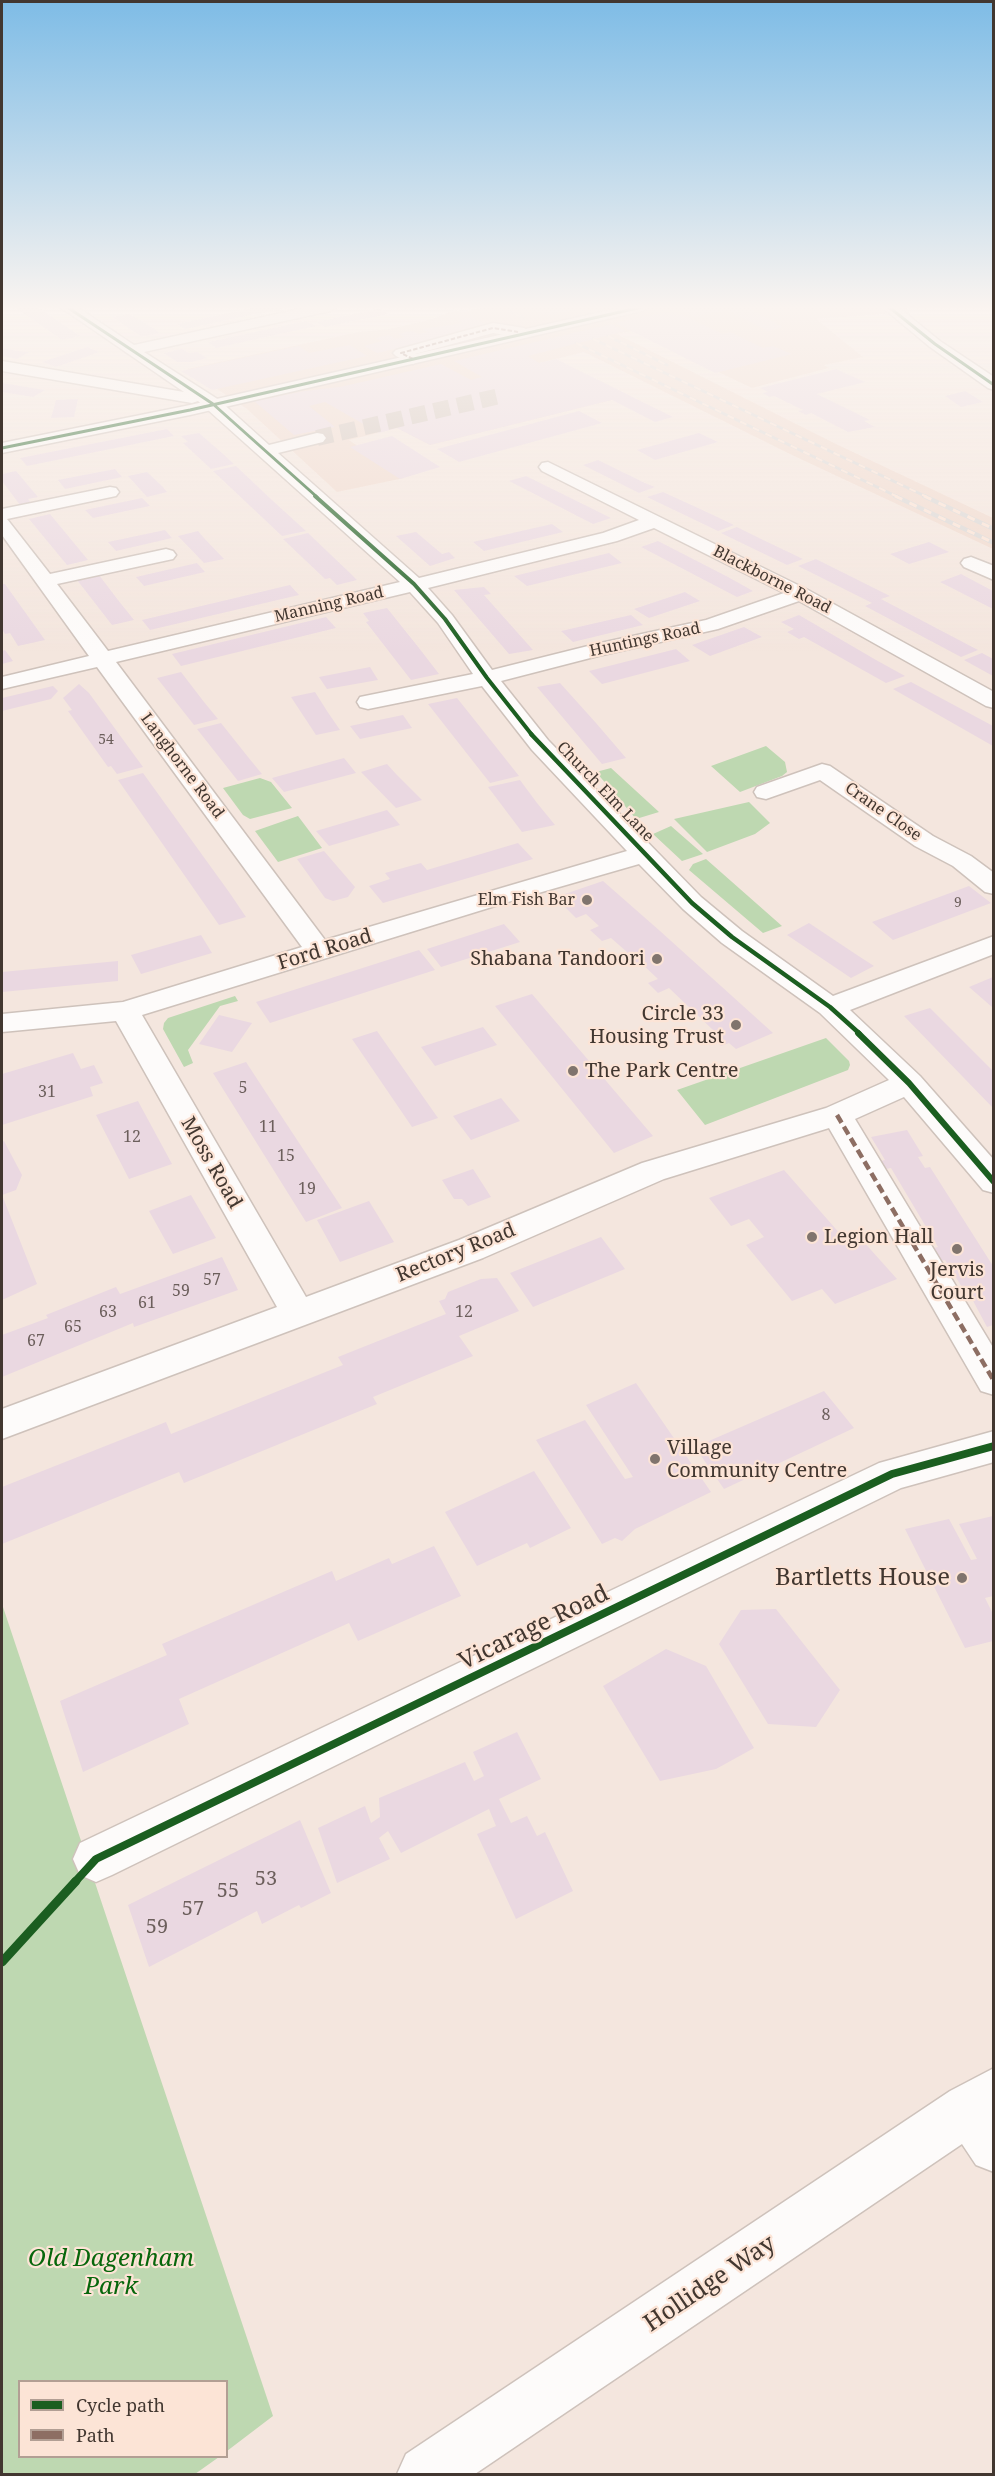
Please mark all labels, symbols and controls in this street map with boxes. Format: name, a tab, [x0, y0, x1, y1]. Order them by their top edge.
street label: Blackborne Road	[710, 542, 834, 618]
street label: Manning Road	[273, 583, 385, 627]
street label: Huntings Road	[588, 619, 702, 661]
street label: Langhorne Road	[136, 710, 228, 822]
house number: 54	[98, 732, 114, 748]
street label: Church Elm Lane	[552, 738, 658, 846]
street label: Crane Close	[841, 779, 925, 845]
place label: Elm Fish Bar	[478, 890, 575, 910]
marker: Elm Fish Bar	[580, 893, 594, 907]
house number: 9	[954, 895, 962, 911]
street label: Ford Road	[275, 924, 375, 976]
place label: Shabana Tandoori	[470, 947, 645, 971]
marker: Shabana Tandoori	[650, 952, 664, 966]
place label: Circle 33 Housing Trust	[589, 1002, 724, 1049]
marker: Circle 33 Housing Trust	[729, 1018, 743, 1032]
place label: The Park Centre	[585, 1059, 739, 1083]
marker: The Park Centre	[566, 1064, 580, 1078]
house number: 5	[239, 1078, 247, 1098]
house number: 31	[38, 1082, 56, 1102]
street label: Moss Road	[175, 1113, 247, 1213]
house number: 11	[259, 1117, 277, 1137]
house number: 12	[123, 1127, 141, 1147]
house number: 15	[277, 1146, 295, 1166]
house number: 19	[298, 1179, 316, 1199]
street label: Rectory Road	[393, 1218, 519, 1288]
place label: Legion Hall	[824, 1225, 933, 1249]
marker: Legion Hall	[805, 1230, 819, 1244]
marker: Jervis Court	[950, 1242, 964, 1256]
place label: Jervis Court	[930, 1258, 984, 1305]
house number: 57	[203, 1270, 221, 1290]
house number: 59	[172, 1281, 190, 1301]
house number: 61	[138, 1293, 156, 1313]
house number: 63	[99, 1302, 117, 1322]
house number: 12	[455, 1302, 473, 1322]
house number: 65	[64, 1317, 82, 1337]
house number: 67	[27, 1331, 45, 1351]
house number: 8	[822, 1405, 830, 1425]
place label: Village Community Centre	[667, 1436, 847, 1483]
marker: Village Community Centre	[648, 1452, 662, 1466]
place label: Bartletts House	[775, 1564, 950, 1592]
marker: Bartletts House	[955, 1571, 969, 1585]
street label: Vicarage Road	[454, 1579, 614, 1677]
house number: 53	[255, 1867, 277, 1891]
house number: 55	[217, 1879, 239, 1903]
house number: 57	[182, 1897, 204, 1921]
house number: 59	[146, 1915, 168, 1939]
street label: Hollidge Way	[639, 2230, 781, 2338]
park label: Old Dagenham Park	[28, 2245, 194, 2301]
legend	[18, 2380, 228, 2458]
text: Cycle path	[76, 2393, 165, 2417]
text: Path	[76, 2423, 115, 2447]

